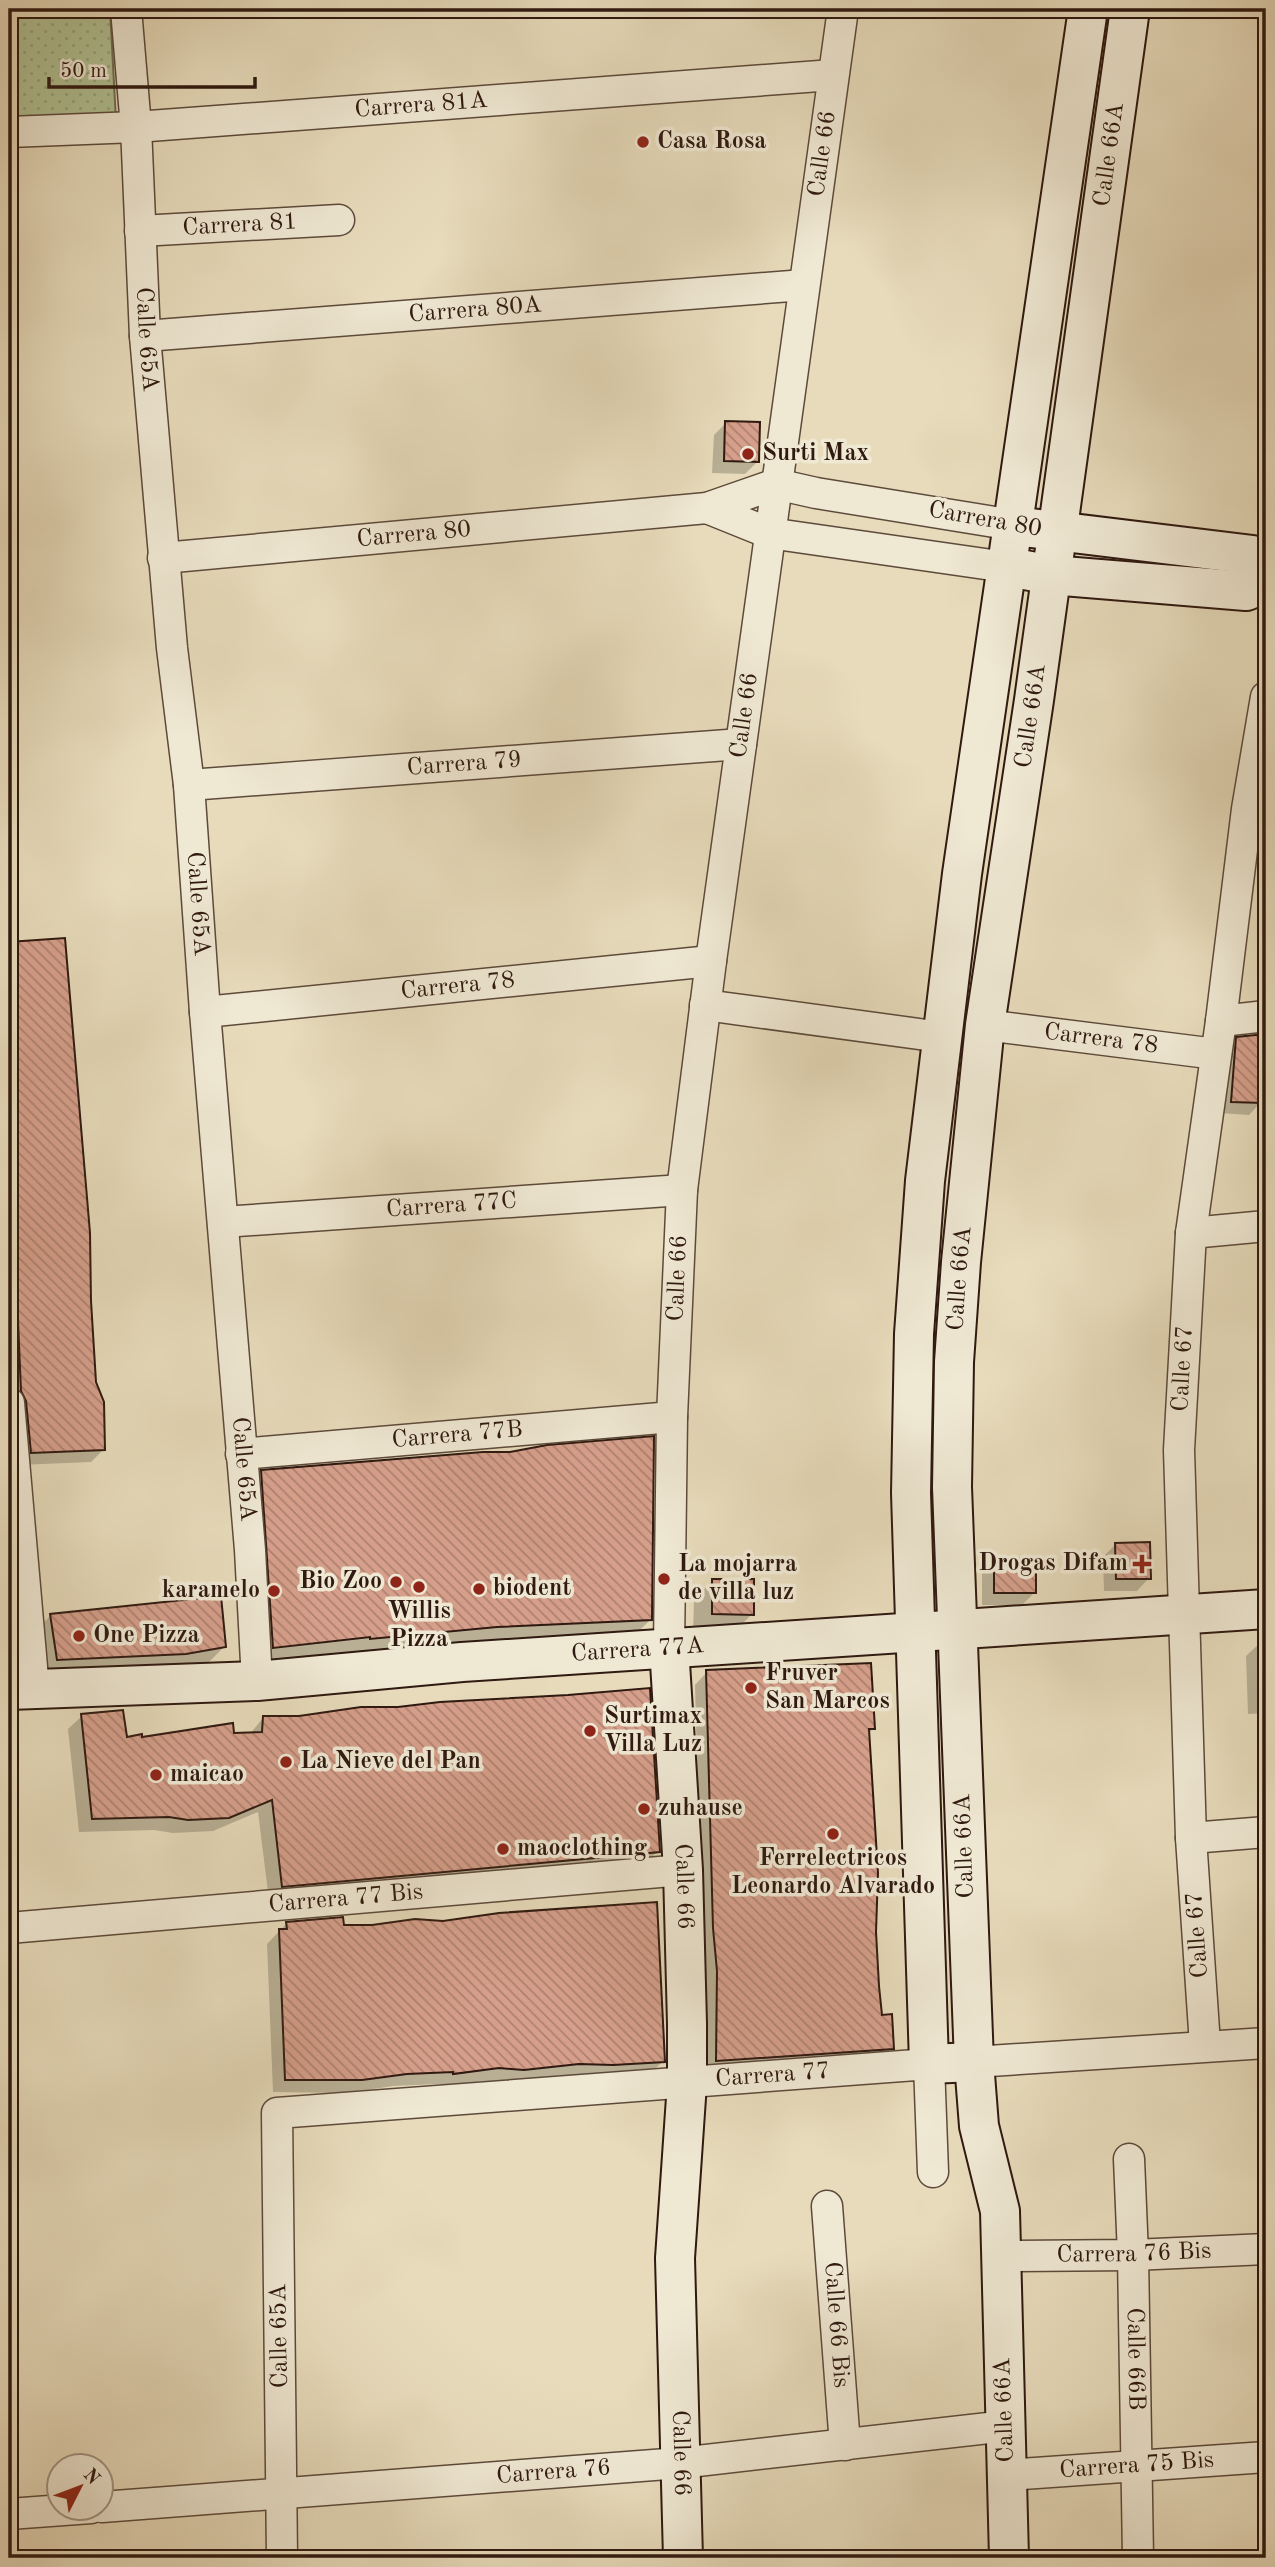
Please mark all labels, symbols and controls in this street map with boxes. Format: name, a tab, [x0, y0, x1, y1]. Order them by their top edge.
scale bar	[49, 46, 256, 90]
text: 50 m	[60, 61, 107, 82]
street label: Carrera 81A	[354, 89, 488, 123]
street label: Calle 66A	[1091, 101, 1129, 208]
street label: Calle 66	[805, 109, 841, 198]
place label: Casa Rosa	[657, 130, 766, 154]
marker: Casa Rosa	[635, 134, 651, 150]
street label: Carrera 81	[182, 210, 298, 241]
street label: Calle 65A	[131, 286, 162, 393]
street label: Carrera 80A	[408, 293, 542, 328]
place label: Surti Max	[762, 442, 869, 466]
marker: Surti Max	[740, 446, 756, 462]
street label: Carrera 80	[926, 498, 1044, 542]
street label: Carrera 80	[356, 518, 472, 552]
street label: Calle 66A	[1012, 663, 1051, 770]
street label: Calle 66	[727, 671, 763, 760]
street label: Carrera 79	[406, 748, 522, 781]
street label: Calle 65A	[182, 851, 213, 957]
street label: Carrera 78	[399, 969, 516, 1004]
street label: Carrera 78	[1043, 1021, 1160, 1059]
street label: Carrera 77C	[385, 1190, 518, 1223]
street label: Calle 66A	[944, 1225, 977, 1332]
street label: Calle 66	[664, 1234, 692, 1322]
street label: Calle 67	[1169, 1325, 1198, 1413]
street label: Calle 65A	[227, 1416, 260, 1522]
street label: Carrera 77B	[391, 1418, 524, 1453]
place label: Drogas Difam	[978, 1552, 1128, 1576]
place label: La mojarra de villa luz	[678, 1553, 797, 1605]
marker: Drogas Difam	[1134, 1556, 1150, 1572]
place label: Bio Zoo	[299, 1570, 382, 1594]
marker: La mojarra de villa luz	[656, 1571, 672, 1587]
marker: Bio Zoo	[388, 1574, 404, 1590]
place label: biodent	[493, 1577, 571, 1601]
place label: karamelo	[162, 1579, 260, 1603]
marker: Willis Pizza	[411, 1579, 427, 1595]
marker: biodent	[471, 1581, 487, 1597]
marker: karamelo	[266, 1583, 282, 1599]
place label: Willis Pizza	[387, 1600, 451, 1652]
place label: One Pizza	[93, 1624, 200, 1648]
marker: One Pizza	[71, 1628, 87, 1644]
street label: Carrera 77A	[570, 1634, 705, 1667]
place label: Fruver San Marcos	[765, 1662, 890, 1714]
marker: Fruver San Marcos	[743, 1680, 759, 1696]
place label: Surtimax Villa Luz	[604, 1705, 702, 1757]
marker: Surtimax Villa Luz	[582, 1723, 598, 1739]
place label: La Nieve del Pan	[300, 1750, 481, 1774]
marker: La Nieve del Pan	[278, 1754, 294, 1770]
place label: maicao	[170, 1763, 244, 1787]
marker: maicao	[148, 1767, 164, 1783]
street label: Calle 66A	[951, 1793, 979, 1899]
place label: zuhause	[658, 1797, 743, 1821]
marker: zuhause	[636, 1801, 652, 1817]
marker: Ferrelectricos Leonardo Alvarado	[825, 1826, 841, 1842]
place label: maoclothing	[517, 1837, 648, 1861]
marker: maoclothing	[495, 1841, 511, 1857]
street label: Calle 66	[669, 1843, 697, 1930]
place label: Ferrelectricos Leonardo Alvarado	[731, 1847, 935, 1899]
street label: Carrera 77 Bis	[267, 1880, 424, 1918]
street label: Calle 67	[1183, 1891, 1213, 1979]
street label: Carrera 77	[714, 2059, 831, 2092]
street label: Carrera 76 Bis	[1056, 2239, 1212, 2268]
street label: Calle 66 Bis	[819, 2261, 853, 2389]
street label: Calle 65A	[267, 2283, 293, 2389]
street label: Calle 66B	[1122, 2307, 1148, 2411]
street label: Calle 66A	[991, 2357, 1019, 2463]
street label: Calle 66	[667, 2409, 693, 2497]
street label: Carrera 75 Bis	[1058, 2449, 1215, 2483]
north arrow	[46, 2452, 116, 2522]
street label: Carrera 76	[495, 2456, 612, 2489]
text: N	[79, 2466, 103, 2489]

